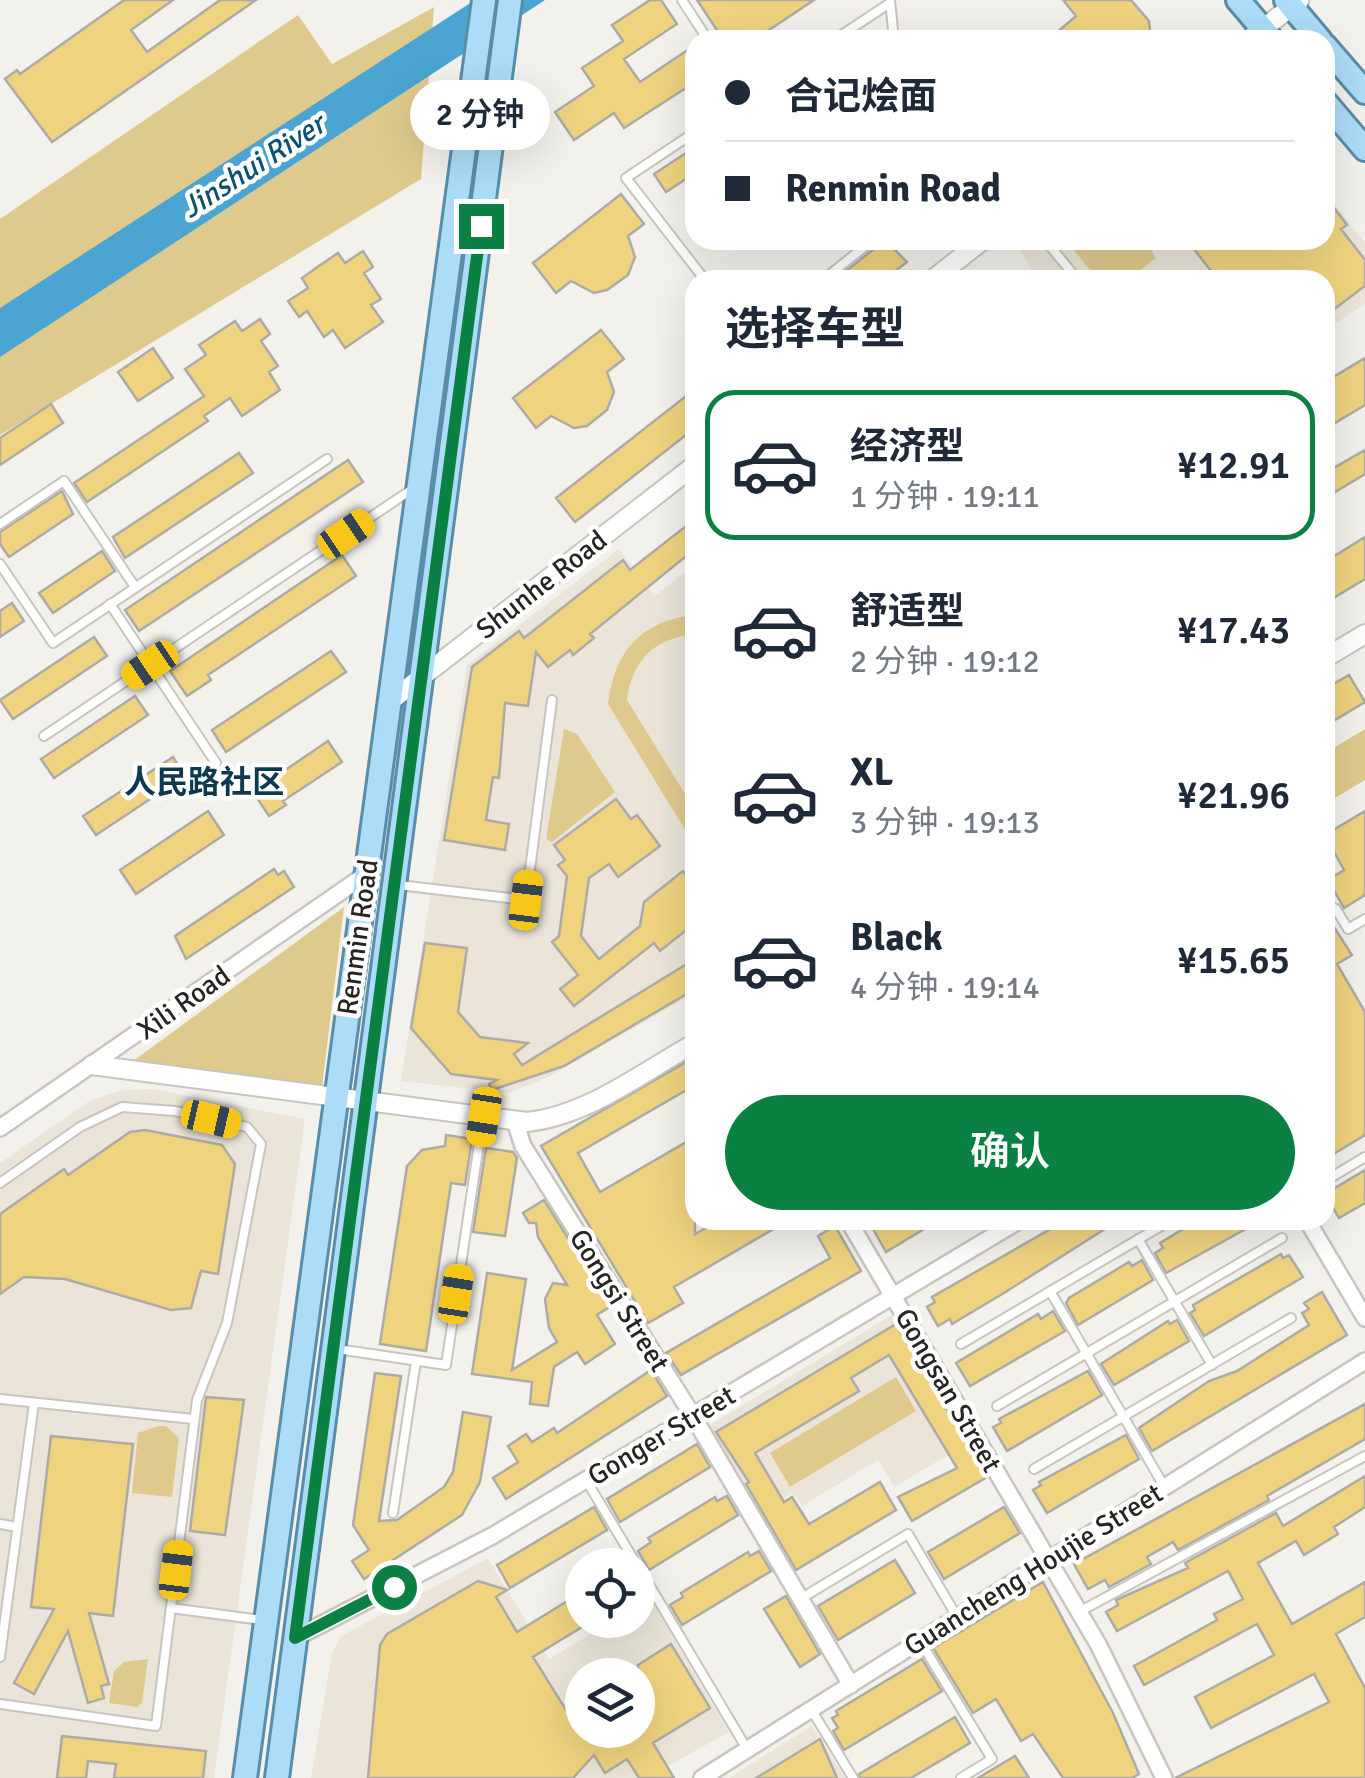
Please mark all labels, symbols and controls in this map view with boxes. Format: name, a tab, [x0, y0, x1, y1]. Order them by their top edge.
text: 合记烩面	[785, 73, 937, 120]
callout: 2 分钟	[411, 81, 551, 151]
text: 2 分钟	[436, 95, 524, 134]
water label: Jinshui River	[175, 104, 335, 226]
text: Renmin Road	[785, 165, 1001, 212]
route end	[459, 204, 504, 249]
text: 选择车型	[725, 302, 905, 357]
icon: car	[730, 420, 820, 510]
text: 经济型	[850, 423, 964, 470]
text: ¥12.91	[1177, 442, 1290, 489]
text: 1 分钟 · 19:11	[850, 477, 1040, 516]
car	[313, 505, 379, 563]
street label: Shunhe Road	[469, 523, 614, 646]
icon: car	[730, 585, 820, 675]
text: 舒适型	[850, 588, 964, 635]
text: ¥17.43	[1177, 607, 1290, 654]
car	[117, 636, 183, 694]
text: 2 分钟 · 19:12	[850, 642, 1040, 681]
text: XL	[850, 749, 893, 796]
icon: car	[730, 750, 820, 840]
district label: 人民路社区	[124, 763, 284, 802]
text: ¥21.96	[1177, 772, 1290, 819]
text: 3 分钟 · 19:13	[850, 803, 1040, 842]
street label: Renmin Road	[330, 857, 386, 1017]
car	[507, 868, 545, 932]
text: Black	[850, 914, 943, 961]
icon: car	[730, 915, 820, 1005]
text: ¥15.65	[1177, 937, 1290, 984]
street label: Xili Road	[130, 959, 237, 1047]
text: 4 分钟 · 19:14	[850, 968, 1040, 1007]
car	[464, 1085, 504, 1149]
button: 确认	[725, 1095, 1295, 1210]
car	[178, 1098, 244, 1140]
street label: Gongsi Street	[562, 1223, 676, 1378]
car	[436, 1262, 476, 1326]
street label: Gongsan Street	[888, 1303, 1009, 1479]
street label: Gonger Street	[582, 1378, 742, 1493]
street label: Guancheng Houjie Street	[898, 1476, 1169, 1663]
car	[157, 1538, 195, 1602]
map controls	[565, 1548, 655, 1748]
button: locate	[565, 1548, 655, 1638]
route start	[372, 1565, 417, 1610]
button: layers	[565, 1658, 655, 1748]

